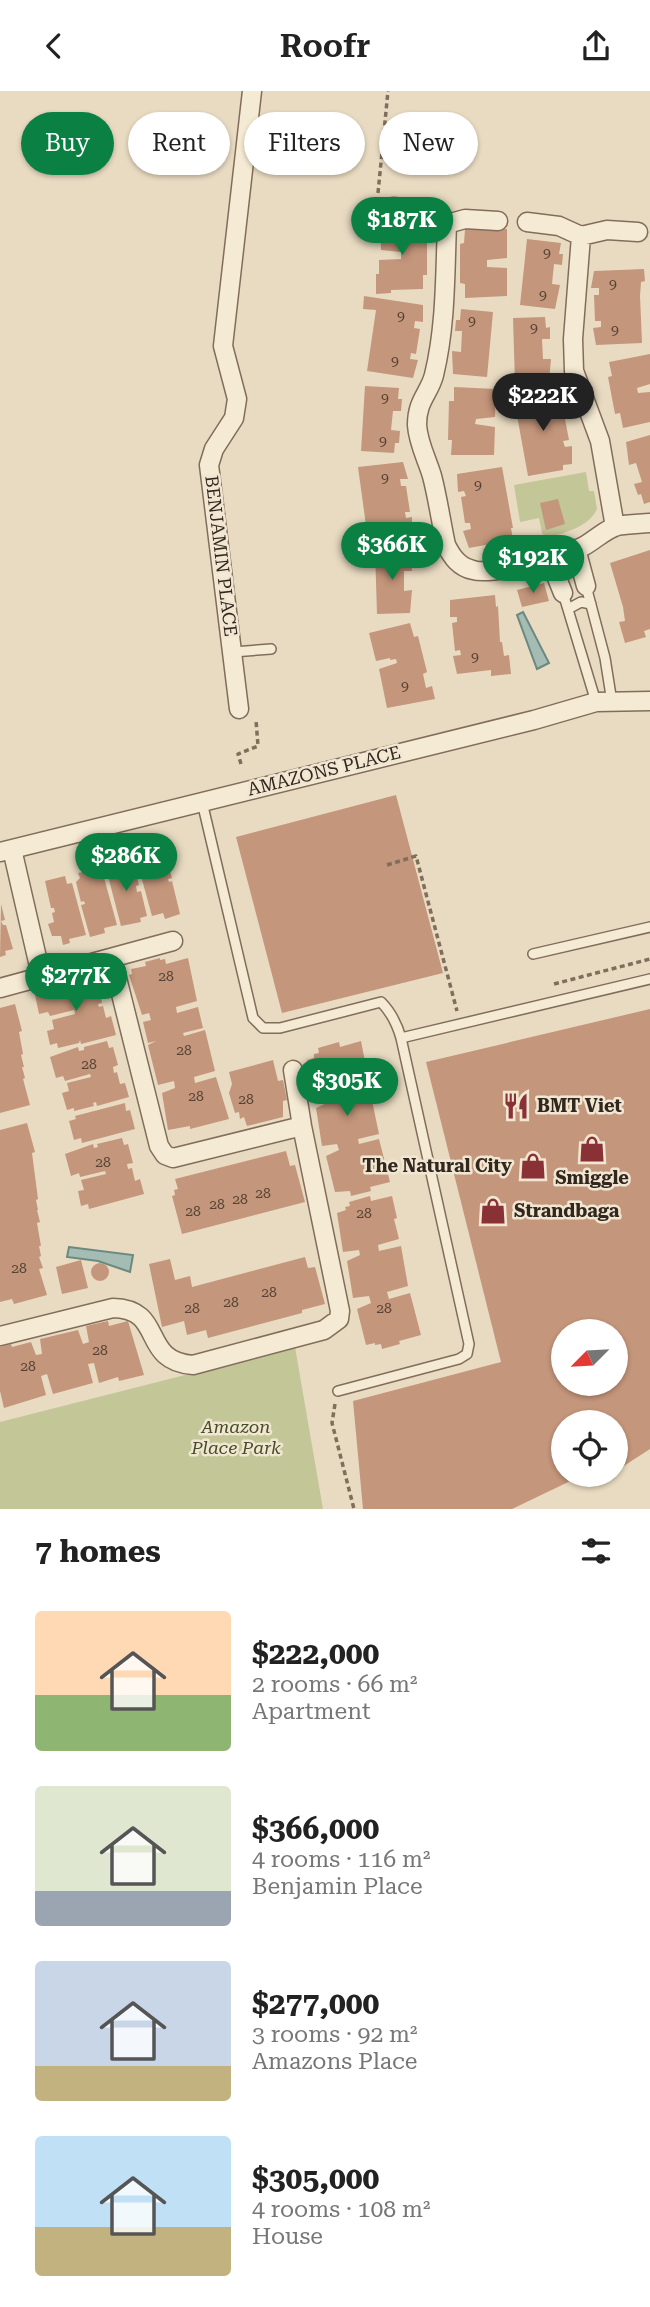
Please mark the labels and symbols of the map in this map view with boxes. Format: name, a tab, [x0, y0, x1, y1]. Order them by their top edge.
pin: $187K	[353, 197, 451, 257]
house number: 9	[543, 245, 551, 261]
house number: 9	[609, 276, 617, 292]
house number: 9	[539, 287, 547, 303]
house number: 9	[397, 308, 405, 324]
house number: 9	[468, 313, 476, 329]
house number: 9	[530, 320, 538, 336]
house number: 9	[611, 322, 619, 338]
house number: 9	[391, 353, 399, 369]
pin: $222K	[494, 373, 592, 433]
house number: 9	[381, 390, 389, 406]
house number: 9	[379, 433, 387, 449]
house number: 9	[381, 470, 389, 486]
street label: BENJAMIN PLACE	[201, 474, 242, 638]
house number: 9	[474, 477, 482, 493]
pin: $366K	[343, 523, 441, 582]
pin: $192K	[484, 535, 582, 595]
house number: 9	[471, 649, 479, 665]
house number: 9	[401, 678, 409, 694]
street label: AMAZONS PLACE	[245, 741, 403, 800]
pin: $286K	[77, 833, 175, 893]
pin: $277K	[27, 953, 125, 1013]
house number: 28	[158, 968, 174, 984]
house number: 28	[176, 1042, 192, 1058]
house number: 28	[81, 1056, 97, 1072]
pin: $305K	[298, 1059, 396, 1118]
house number: 28	[188, 1088, 204, 1104]
house number: 28	[238, 1091, 254, 1107]
restaurant icon: BMT Viet	[501, 1091, 531, 1121]
place label: BMT Viet	[537, 1095, 622, 1116]
shop icon: Smiggle	[577, 1134, 607, 1164]
shop icon: The Natural City	[518, 1151, 548, 1181]
house number: 28	[95, 1154, 111, 1170]
place label: The Natural City	[362, 1155, 512, 1176]
place label: Smiggle	[555, 1167, 629, 1188]
house number: 28	[255, 1185, 271, 1201]
house number: 28	[232, 1191, 248, 1207]
house number: 28	[209, 1196, 225, 1212]
shop icon: Strandbaga	[478, 1196, 508, 1226]
place label: Strandbaga	[514, 1200, 620, 1221]
house number: 28	[185, 1203, 201, 1219]
house number: 28	[356, 1205, 372, 1221]
house number: 28	[11, 1260, 27, 1276]
house number: 28	[261, 1284, 277, 1300]
house number: 28	[223, 1294, 239, 1310]
house number: 28	[184, 1300, 200, 1316]
house number: 28	[376, 1300, 392, 1316]
north arrow	[551, 1319, 628, 1397]
house number: 28	[92, 1342, 108, 1358]
house number: 28	[20, 1358, 36, 1374]
park label: Amazon Place Park	[190, 1416, 281, 1458]

